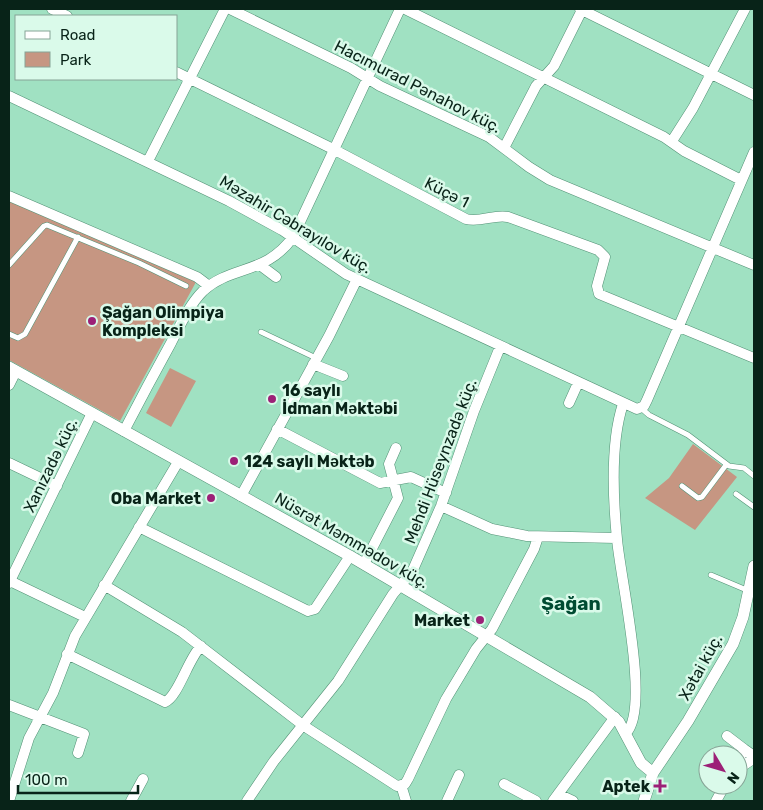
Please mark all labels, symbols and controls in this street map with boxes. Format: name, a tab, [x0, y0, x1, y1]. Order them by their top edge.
legend	[15, 15, 178, 80]
text: Road	[60, 26, 96, 44]
street label: Hacımurad Pənahov küç.	[331, 36, 504, 137]
text: Park	[60, 51, 91, 69]
street label: Məzahir Cəbrayılov küç.	[216, 171, 375, 277]
street label: Küçə 1	[421, 173, 472, 212]
place label: Şağan Olimpiya Kompleksi	[102, 303, 224, 340]
marker: Şağan Olimpiya Kompleksi	[86, 315, 98, 327]
street label: Mehdi Hüseynzadə küç.	[400, 376, 481, 546]
place label: 16 saylı İdman Məktəbi	[282, 381, 398, 418]
marker: 16 saylı İdman Məktəbi	[266, 393, 278, 405]
street label: Xanızadə küç.	[19, 415, 81, 515]
place label: 124 saylı Məktəb	[244, 452, 375, 471]
marker: 124 saylı Məktəb	[228, 455, 240, 467]
place label: Oba Market	[111, 489, 202, 508]
street label: Nüsrət Məmmədov küç.	[271, 489, 432, 592]
marker: Oba Market	[205, 492, 217, 504]
district label: Şağan	[541, 592, 601, 615]
place label: Market	[414, 611, 471, 630]
marker: Market	[474, 614, 486, 626]
street label: Xətai küç.	[675, 631, 726, 704]
north arrow	[698, 745, 748, 795]
scale bar	[18, 762, 138, 794]
text: N	[723, 768, 743, 787]
text: 100 m	[25, 771, 67, 789]
place label: Aptek	[602, 777, 651, 796]
marker: Aptek	[654, 780, 666, 792]

